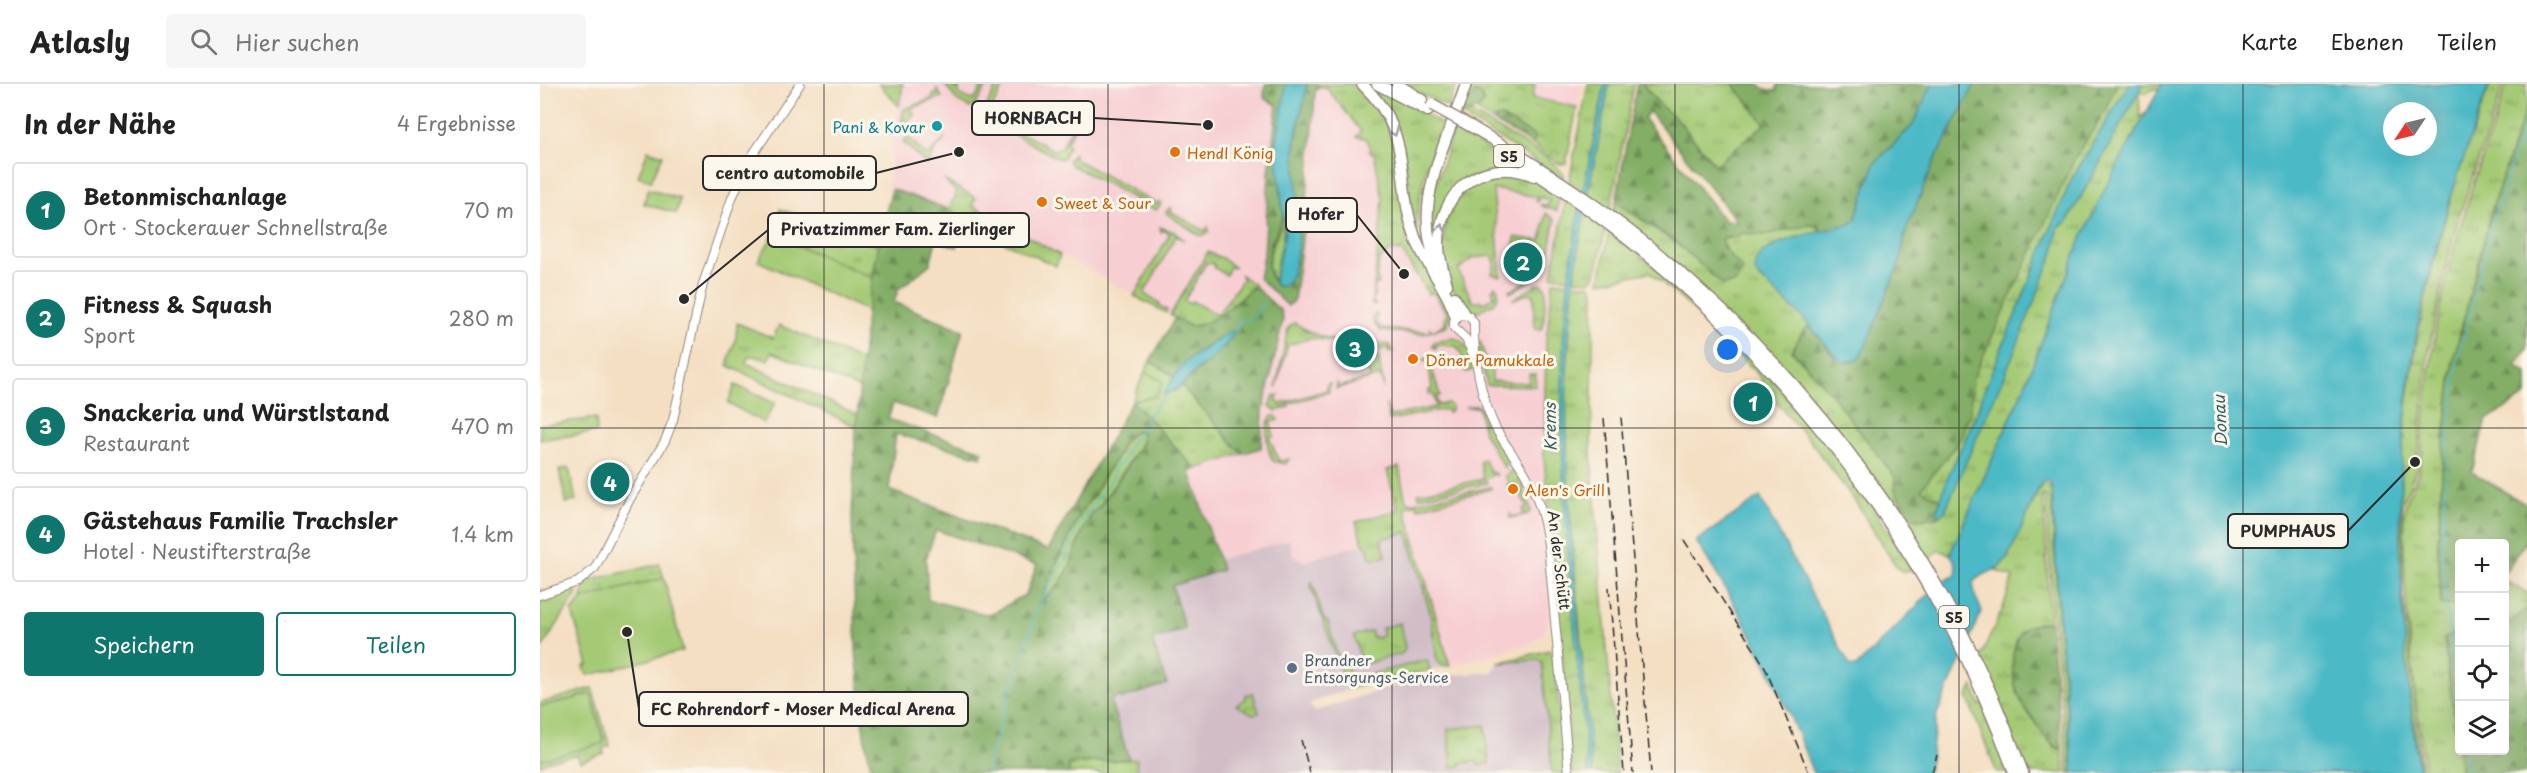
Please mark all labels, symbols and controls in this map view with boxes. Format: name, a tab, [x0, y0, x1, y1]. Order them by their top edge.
search box	[166, 14, 586, 68]
text: Atlasly	[30, 20, 130, 63]
icon: search	[187, 25, 220, 58]
text: Hier suchen	[235, 25, 359, 58]
text: Karte	[2241, 25, 2298, 57]
text: Ebenen	[2331, 25, 2404, 57]
text: Teilen	[2437, 25, 2497, 57]
callout: HORNBACH	[972, 101, 1094, 135]
north arrow	[2383, 102, 2437, 156]
text: In der Nähe	[24, 104, 176, 143]
text: HORNBACH	[984, 105, 1082, 129]
text: 4 Ergebnisse	[397, 108, 516, 138]
place label: Pani & Kovar	[832, 115, 925, 138]
marker: Pani & Kovar	[930, 119, 944, 133]
one-way arrow	[1387, 126, 1400, 136]
place label: Hendl König	[1187, 141, 1273, 164]
marker: Hendl König	[1168, 145, 1182, 159]
road number: S5	[1494, 145, 1524, 167]
callout: centro automobile	[703, 156, 876, 190]
text: centro automobile	[716, 160, 864, 184]
text: Betonmischanlage	[83, 179, 287, 212]
place label: Sweet & Sour	[1054, 191, 1151, 214]
text: 1	[41, 195, 50, 225]
text: 70 m	[464, 195, 514, 225]
marker: Sweet & Sour	[1035, 195, 1049, 209]
callout: Hofer	[1286, 198, 1357, 232]
text: Hofer	[1298, 201, 1345, 225]
text: Ort · Stockerauer Schnellstraße	[83, 212, 388, 242]
callout: Privatzimmer Fam. Zierlinger	[768, 213, 1029, 247]
text: Privatzimmer Fam. Zierlinger	[781, 216, 1016, 240]
one-way arrow	[1434, 223, 1447, 233]
pin: 2	[1504, 240, 1542, 285]
text: Fitness & Squash	[83, 287, 272, 320]
text: 2	[38, 303, 53, 333]
text: 280 m	[449, 303, 514, 333]
text: Sport	[83, 320, 135, 350]
pin: 3	[1336, 326, 1374, 370]
your location	[1713, 335, 1742, 364]
place label: Döner Pamukkale	[1425, 348, 1555, 371]
marker: Döner Pamukkale	[1406, 352, 1420, 366]
pin: 1	[1734, 380, 1772, 424]
water label: Donau	[2206, 393, 2232, 447]
text: Snackeria und Würstlstand	[83, 395, 389, 428]
water label: Krems	[1537, 401, 1561, 451]
text: 3	[39, 411, 52, 441]
text: 470 m	[451, 411, 514, 441]
text: Restaurant	[83, 428, 190, 458]
pin: 4	[590, 460, 630, 504]
place label: Alen's Grill	[1525, 478, 1605, 501]
marker: Alen's Grill	[1506, 482, 1520, 496]
text: Gästehaus Familie Trachsler	[83, 503, 398, 536]
street label: An der Schütt	[1542, 509, 1578, 611]
callout: PUMPHAUS	[2228, 514, 2348, 548]
text: PUMPHAUS	[2240, 518, 2336, 542]
text: 4	[39, 519, 52, 549]
text: 1.4 km	[452, 519, 514, 549]
text: Hotel · Neustifterstraße	[83, 536, 311, 566]
map controls	[2455, 539, 2509, 755]
button: +	[2455, 539, 2509, 593]
button: −	[2455, 593, 2509, 647]
road number: S5	[1939, 606, 1969, 628]
button: Speichern	[24, 612, 264, 676]
button: Teilen	[276, 612, 516, 676]
button: locate	[2455, 647, 2509, 701]
place label: Brandner Entsorgungs-Service	[1304, 648, 1449, 688]
marker: Brandner Entsorgungs-Service	[1285, 661, 1299, 675]
callout: FC Rohrendorf - Moser Medical Arena	[639, 692, 968, 726]
text: FC Rohrendorf - Moser Medical Arena	[651, 696, 956, 720]
button: layers	[2455, 701, 2509, 755]

